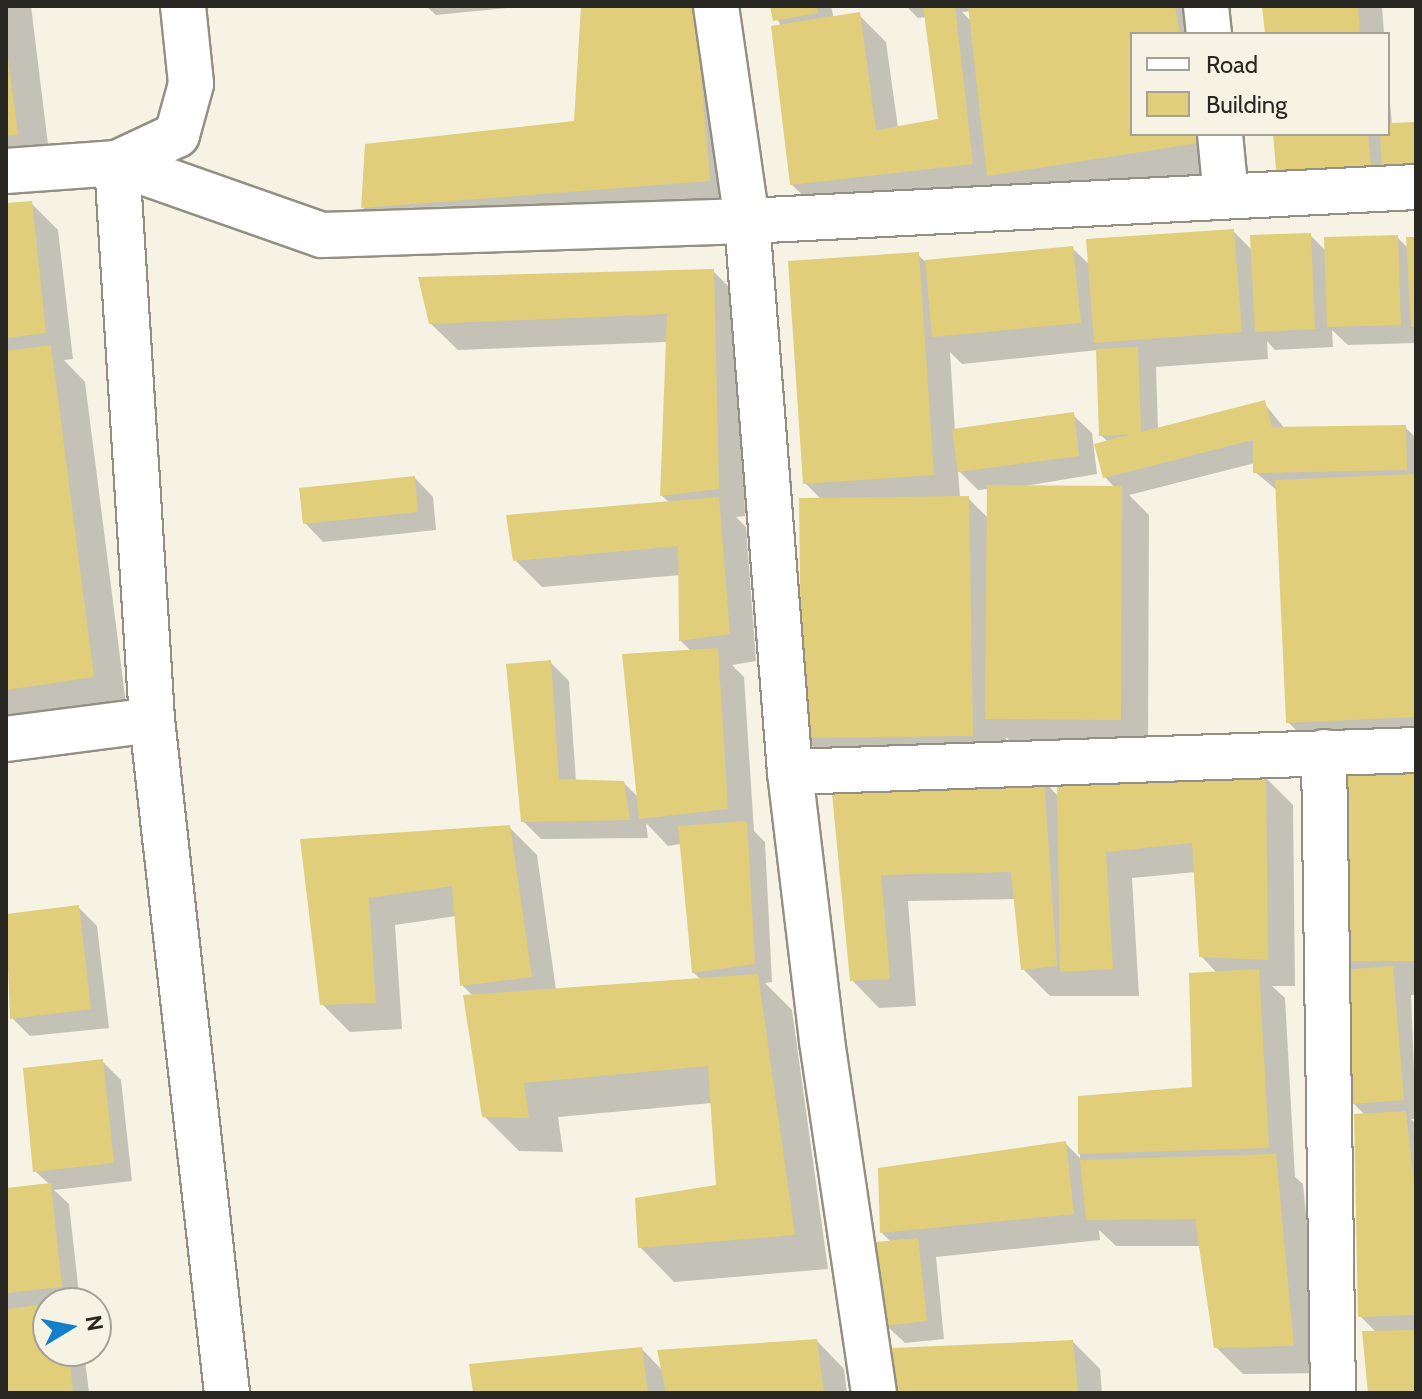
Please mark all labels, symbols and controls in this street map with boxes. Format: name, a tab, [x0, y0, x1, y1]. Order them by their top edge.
legend	[1130, 32, 1390, 136]
text: Road	[1206, 50, 1258, 79]
text: Building	[1206, 90, 1287, 119]
north arrow	[32, 1287, 112, 1367]
text: N	[80, 1313, 109, 1333]

